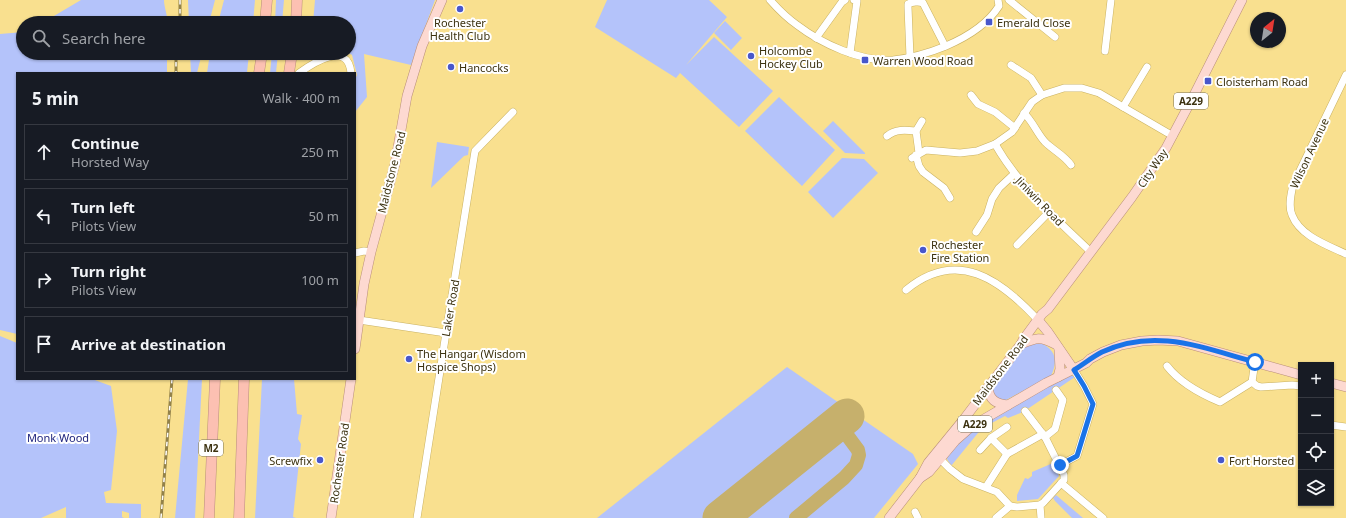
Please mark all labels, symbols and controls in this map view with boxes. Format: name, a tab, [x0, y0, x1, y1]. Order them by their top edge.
marker: Rochester Health Club	[455, 4, 465, 14]
north arrow	[1250, 12, 1286, 48]
place label: Rochester Health Club	[430, 15, 490, 43]
place label: Emerald Close	[997, 15, 1070, 30]
search box	[16, 16, 356, 60]
marker: Emerald Close	[984, 17, 994, 27]
icon: search	[30, 27, 52, 49]
text: Search here	[62, 28, 145, 48]
place label: Holcombe Hockey Club	[759, 43, 823, 71]
marker: Holcombe Hockey Club	[746, 51, 756, 61]
place label: Warren Wood Road	[873, 53, 973, 68]
marker: Warren Wood Road	[860, 55, 870, 65]
place label: Hancocks	[459, 60, 508, 75]
marker: Hancocks	[446, 62, 456, 72]
place label: Cloisterham Road	[1216, 74, 1308, 89]
marker: Cloisterham Road	[1203, 76, 1213, 86]
text: 5 min	[32, 87, 79, 110]
text: Walk · 400 m	[262, 89, 340, 107]
road number: A229	[1174, 93, 1208, 109]
street label: Wilson Avenue	[1286, 115, 1332, 191]
street label: Maidstone Road	[374, 129, 408, 215]
text: Continue	[71, 133, 139, 153]
icon: ahead	[33, 141, 55, 163]
text: 250 m	[301, 143, 339, 161]
street label: City Way	[1133, 145, 1171, 190]
text: Horsted Way	[71, 153, 149, 171]
street label: Jiniwin Road	[1012, 172, 1067, 229]
text: Turn left	[71, 197, 135, 217]
icon: left	[33, 205, 55, 227]
text: 50 m	[309, 207, 339, 225]
text: Pilots View	[71, 217, 136, 235]
place label: Rochester Fire Station	[931, 237, 989, 265]
marker: Rochester Fire Station	[918, 245, 928, 255]
text: Turn right	[71, 261, 146, 281]
icon: right	[33, 269, 55, 291]
text: 100 m	[301, 271, 339, 289]
street label: Laker Road	[438, 278, 462, 338]
text: Pilots View	[71, 281, 136, 299]
street label: Maidstone Road	[969, 332, 1031, 408]
icon: arrive	[33, 333, 55, 355]
text: Arrive at destination	[71, 334, 226, 354]
place label: The Hangar (Wisdom Hospice Shops)	[417, 346, 526, 374]
route start	[1246, 353, 1264, 371]
marker: The Hangar (Wisdom Hospice Shops)	[404, 354, 414, 364]
map controls	[1298, 362, 1334, 506]
button: +	[1298, 362, 1334, 398]
button: −	[1298, 398, 1334, 434]
road number: A229	[958, 416, 992, 432]
street label: Rochester Road	[326, 422, 352, 504]
park label: Monk Wood	[27, 430, 89, 445]
button: locate	[1298, 434, 1334, 470]
road number: M2	[199, 440, 223, 456]
place label: Screwfix	[269, 453, 312, 468]
place label: Fort Horsted	[1229, 453, 1294, 468]
marker: Screwfix	[315, 455, 325, 465]
marker: Fort Horsted	[1216, 455, 1226, 465]
route end	[1051, 456, 1069, 474]
button: layers	[1298, 470, 1334, 506]

